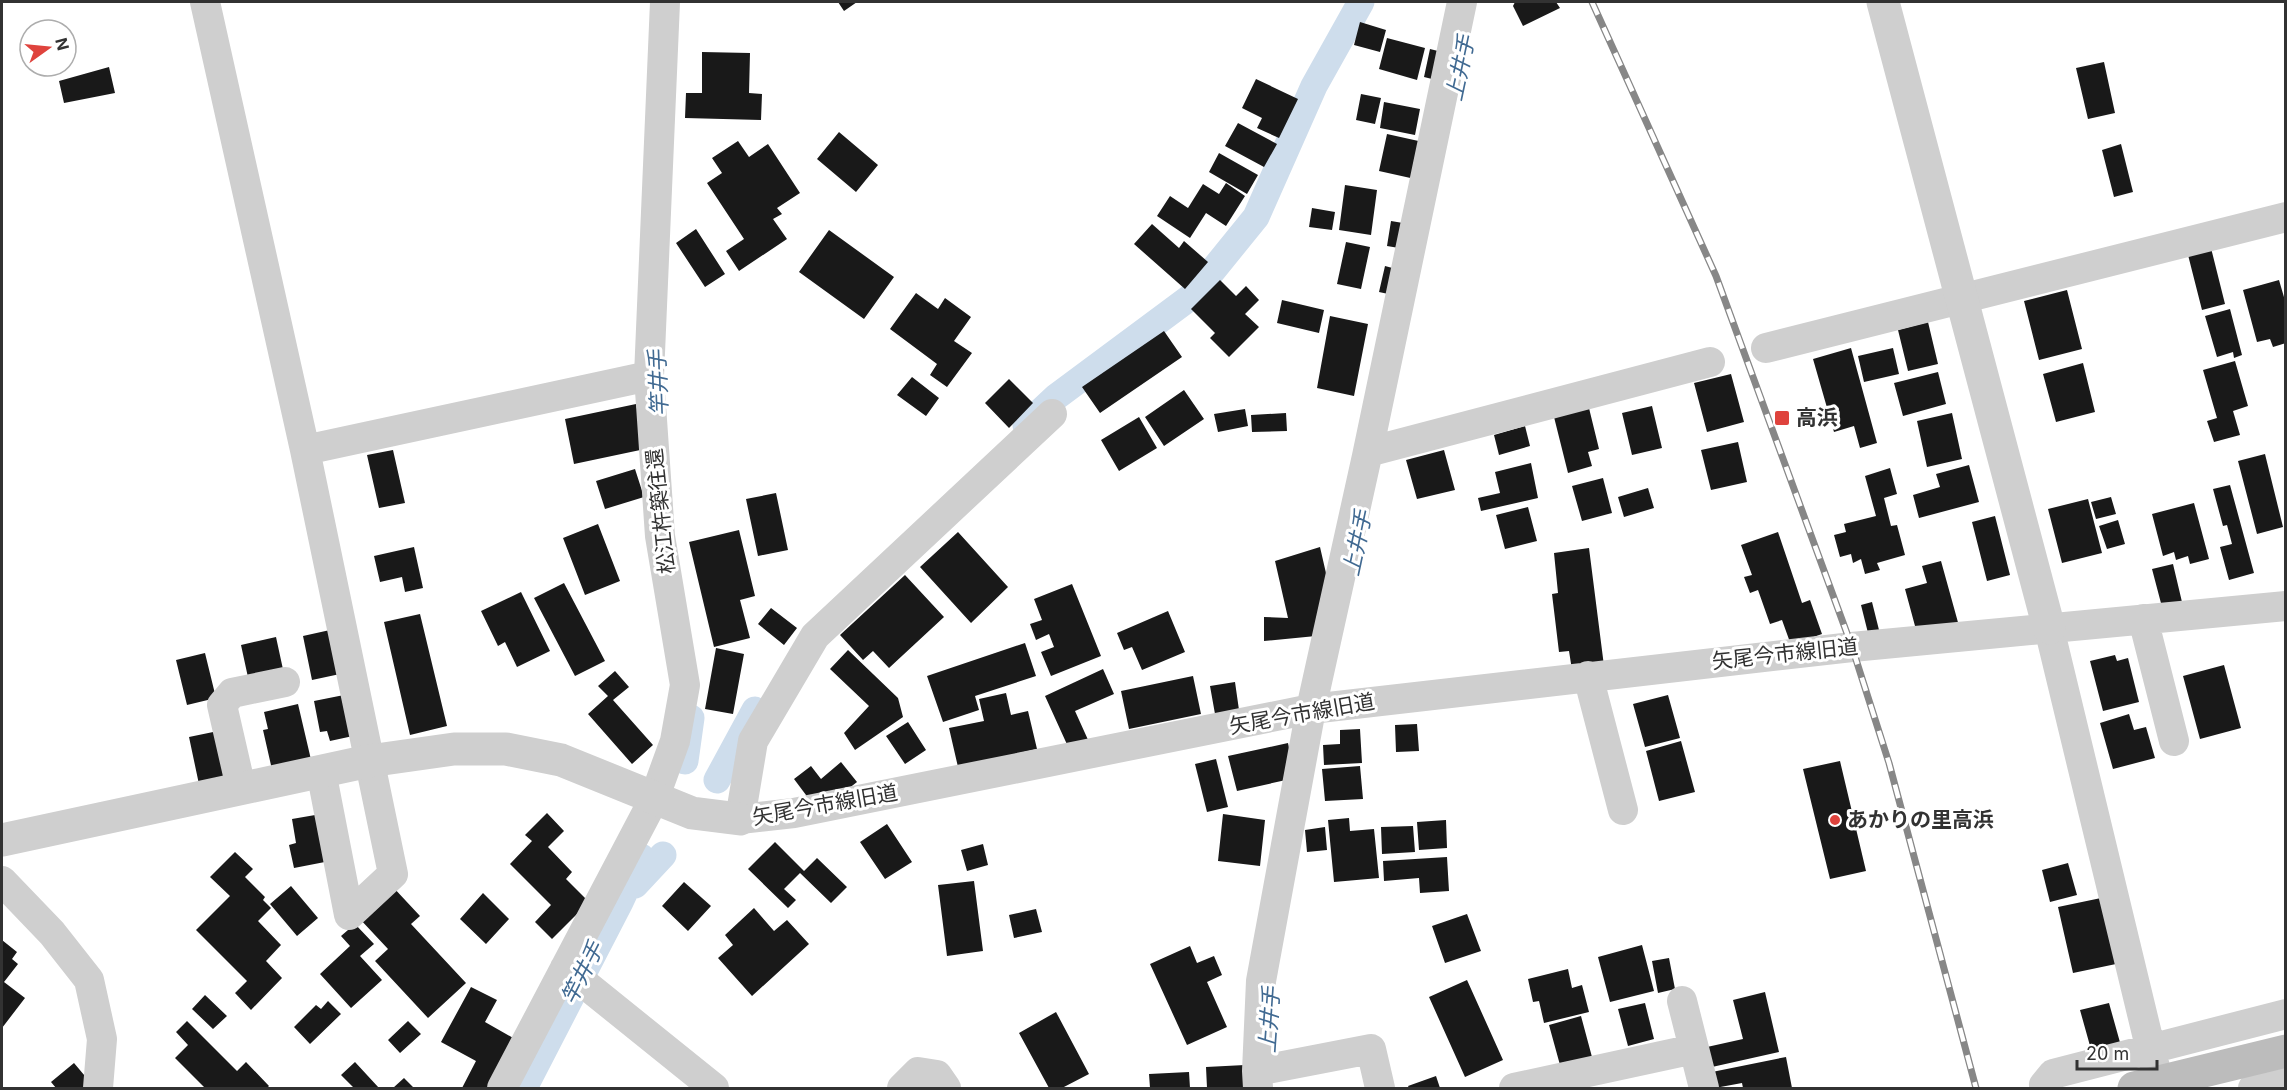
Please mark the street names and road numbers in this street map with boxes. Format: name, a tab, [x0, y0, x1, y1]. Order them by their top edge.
street label: 松江杵築往還	[641, 447, 680, 575]
street label: 矢尾今市線旧道	[1711, 633, 1859, 674]
street label: 矢尾今市線旧道	[1227, 688, 1376, 739]
street label: 矢尾今市線旧道	[750, 779, 899, 830]

